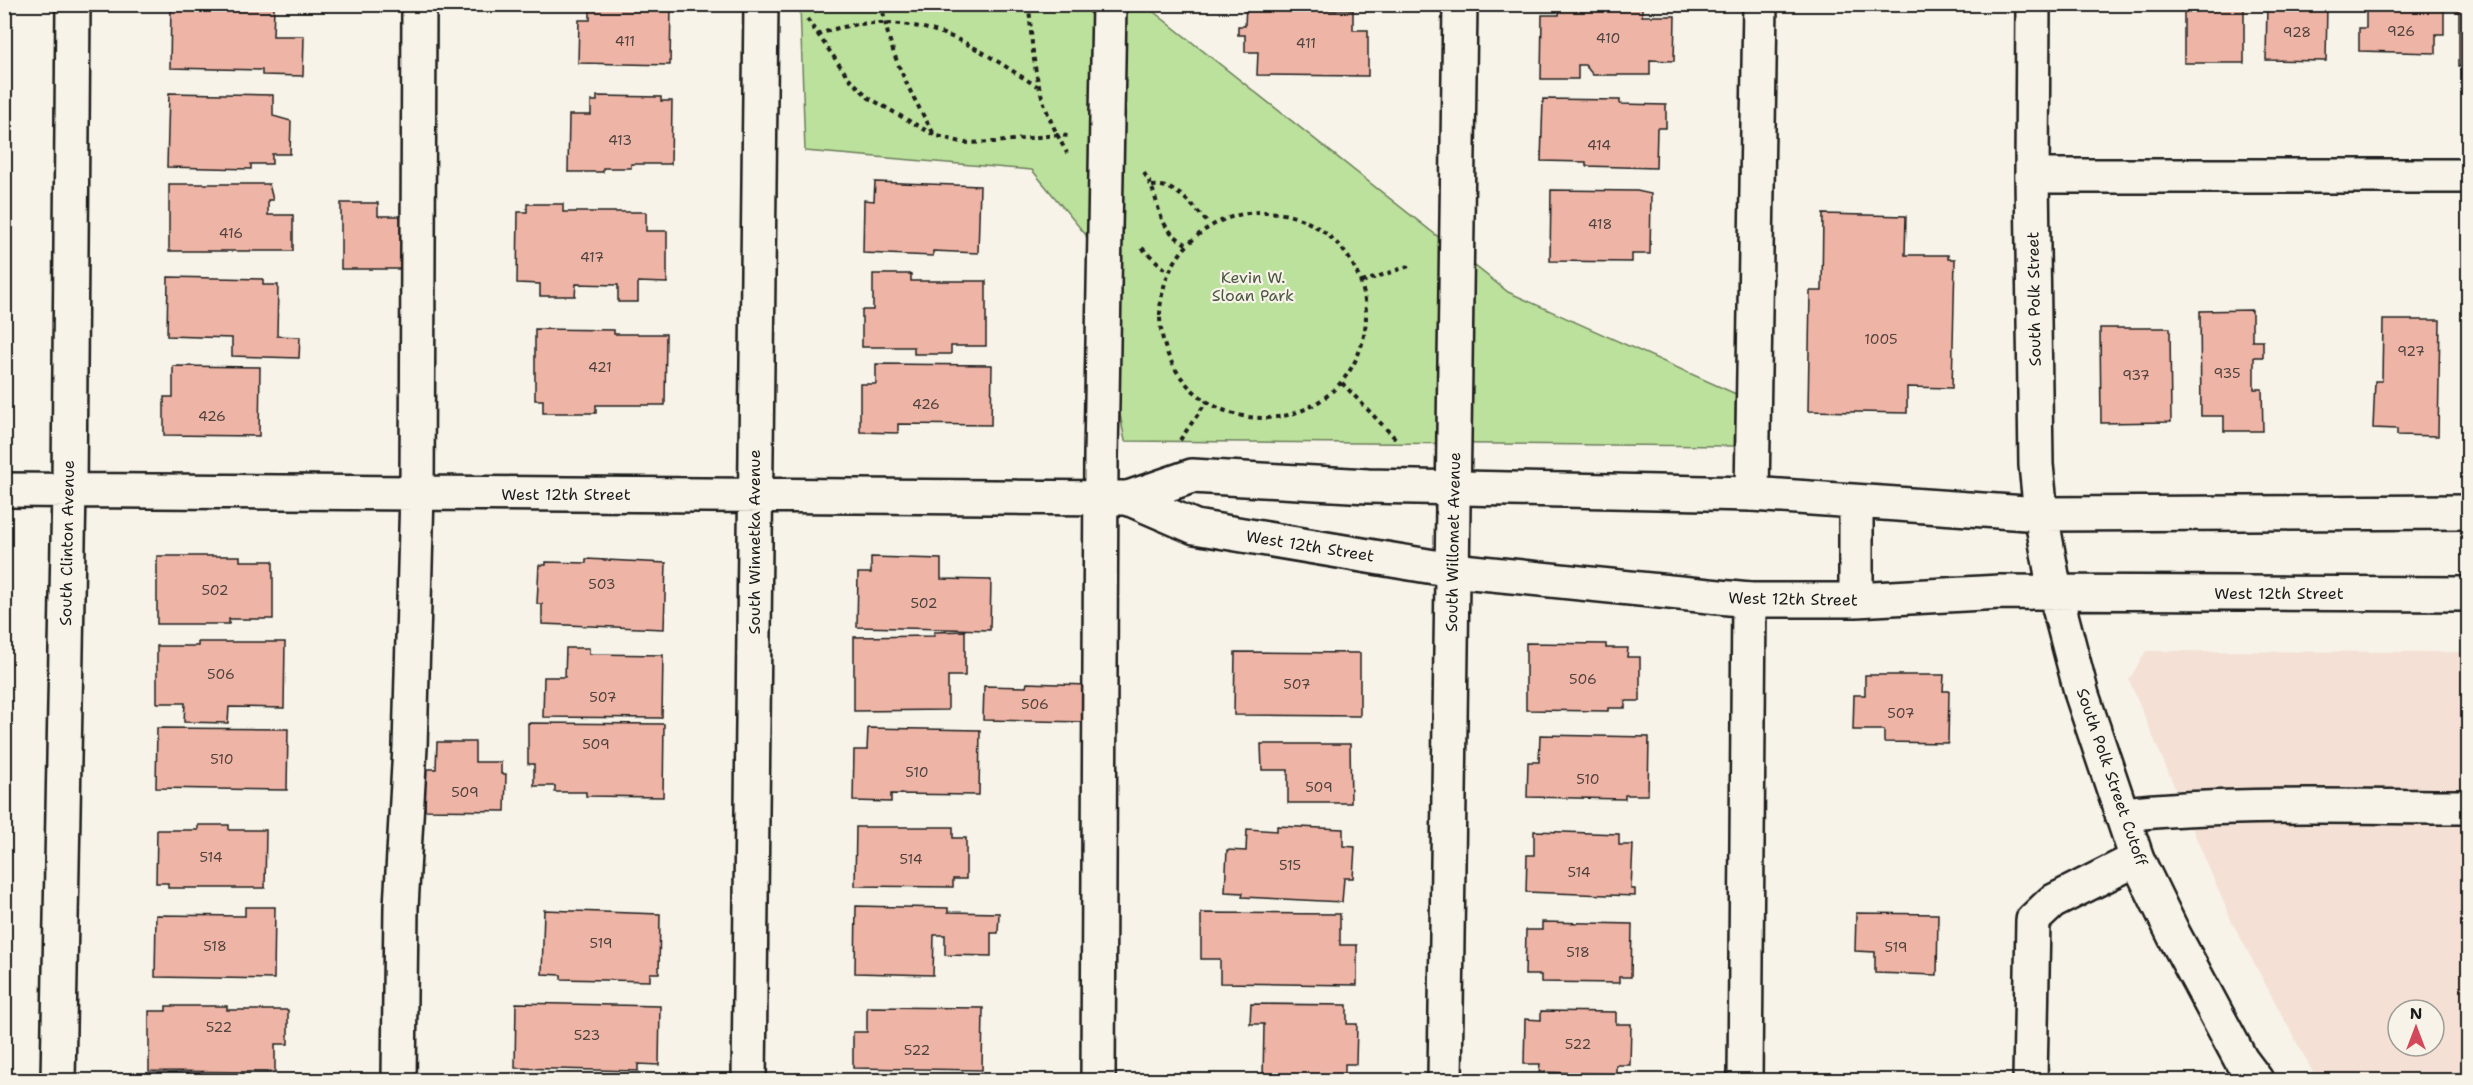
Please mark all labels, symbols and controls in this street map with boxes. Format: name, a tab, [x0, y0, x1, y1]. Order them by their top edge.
house number: 926	[2387, 22, 2415, 40]
house number: 928	[2283, 23, 2311, 41]
house number: 410	[1596, 29, 1620, 47]
house number: 411	[615, 32, 635, 50]
house number: 411	[1296, 34, 1316, 52]
house number: 413	[608, 131, 632, 149]
house number: 414	[1587, 136, 1611, 154]
house number: 418	[1588, 215, 1612, 233]
house number: 416	[219, 224, 243, 242]
street label: South Polk Street	[2022, 231, 2046, 367]
house number: 417	[580, 248, 604, 266]
park label: Kevin W. Sloan Park	[1212, 267, 1294, 306]
house number: 1005	[1864, 330, 1898, 348]
house number: 927	[2397, 342, 2425, 360]
house number: 421	[588, 358, 612, 376]
house number: 935	[2213, 364, 2241, 382]
house number: 937	[2122, 366, 2150, 384]
house number: 426	[912, 395, 940, 413]
house number: 426	[198, 407, 226, 425]
street label: South Winnetka Avenue	[744, 450, 765, 635]
street label: South Willomet Avenue	[1441, 452, 1465, 632]
street label: South Clinton Avenue	[55, 460, 79, 626]
street label: West 12th Street	[501, 484, 631, 505]
street label: West 12th Street	[1244, 526, 1376, 567]
house number: 503	[588, 575, 616, 593]
house number: 502	[201, 581, 229, 599]
street label: West 12th Street	[2214, 583, 2344, 604]
street label: West 12th Street	[1728, 587, 1858, 611]
house number: 502	[910, 594, 938, 612]
house number: 506	[207, 665, 235, 683]
house number: 506	[1569, 670, 1597, 688]
house number: 507	[1283, 675, 1311, 693]
street label: South Polk Street Cutoff	[2072, 685, 2153, 870]
house number: 507	[589, 688, 617, 706]
house number: 506	[1021, 695, 1049, 713]
house number: 507	[1887, 704, 1915, 722]
house number: 509	[582, 735, 610, 753]
house number: 510	[210, 750, 234, 768]
house number: 510	[905, 763, 929, 781]
house number: 510	[1576, 770, 1600, 788]
house number: 509	[1305, 778, 1333, 796]
house number: 509	[451, 783, 479, 801]
house number: 514	[199, 848, 223, 866]
house number: 514	[899, 850, 923, 868]
house number: 515	[1279, 856, 1301, 874]
house number: 514	[1567, 863, 1591, 881]
house number: 519	[589, 934, 613, 952]
house number: 518	[203, 937, 227, 955]
house number: 519	[1884, 938, 1908, 956]
house number: 518	[1566, 943, 1590, 961]
north arrow	[2386, 998, 2446, 1058]
text: N	[2410, 1003, 2422, 1024]
house number: 522	[206, 1018, 232, 1036]
house number: 523	[574, 1026, 600, 1044]
house number: 522	[1565, 1035, 1591, 1053]
house number: 522	[904, 1041, 930, 1059]

